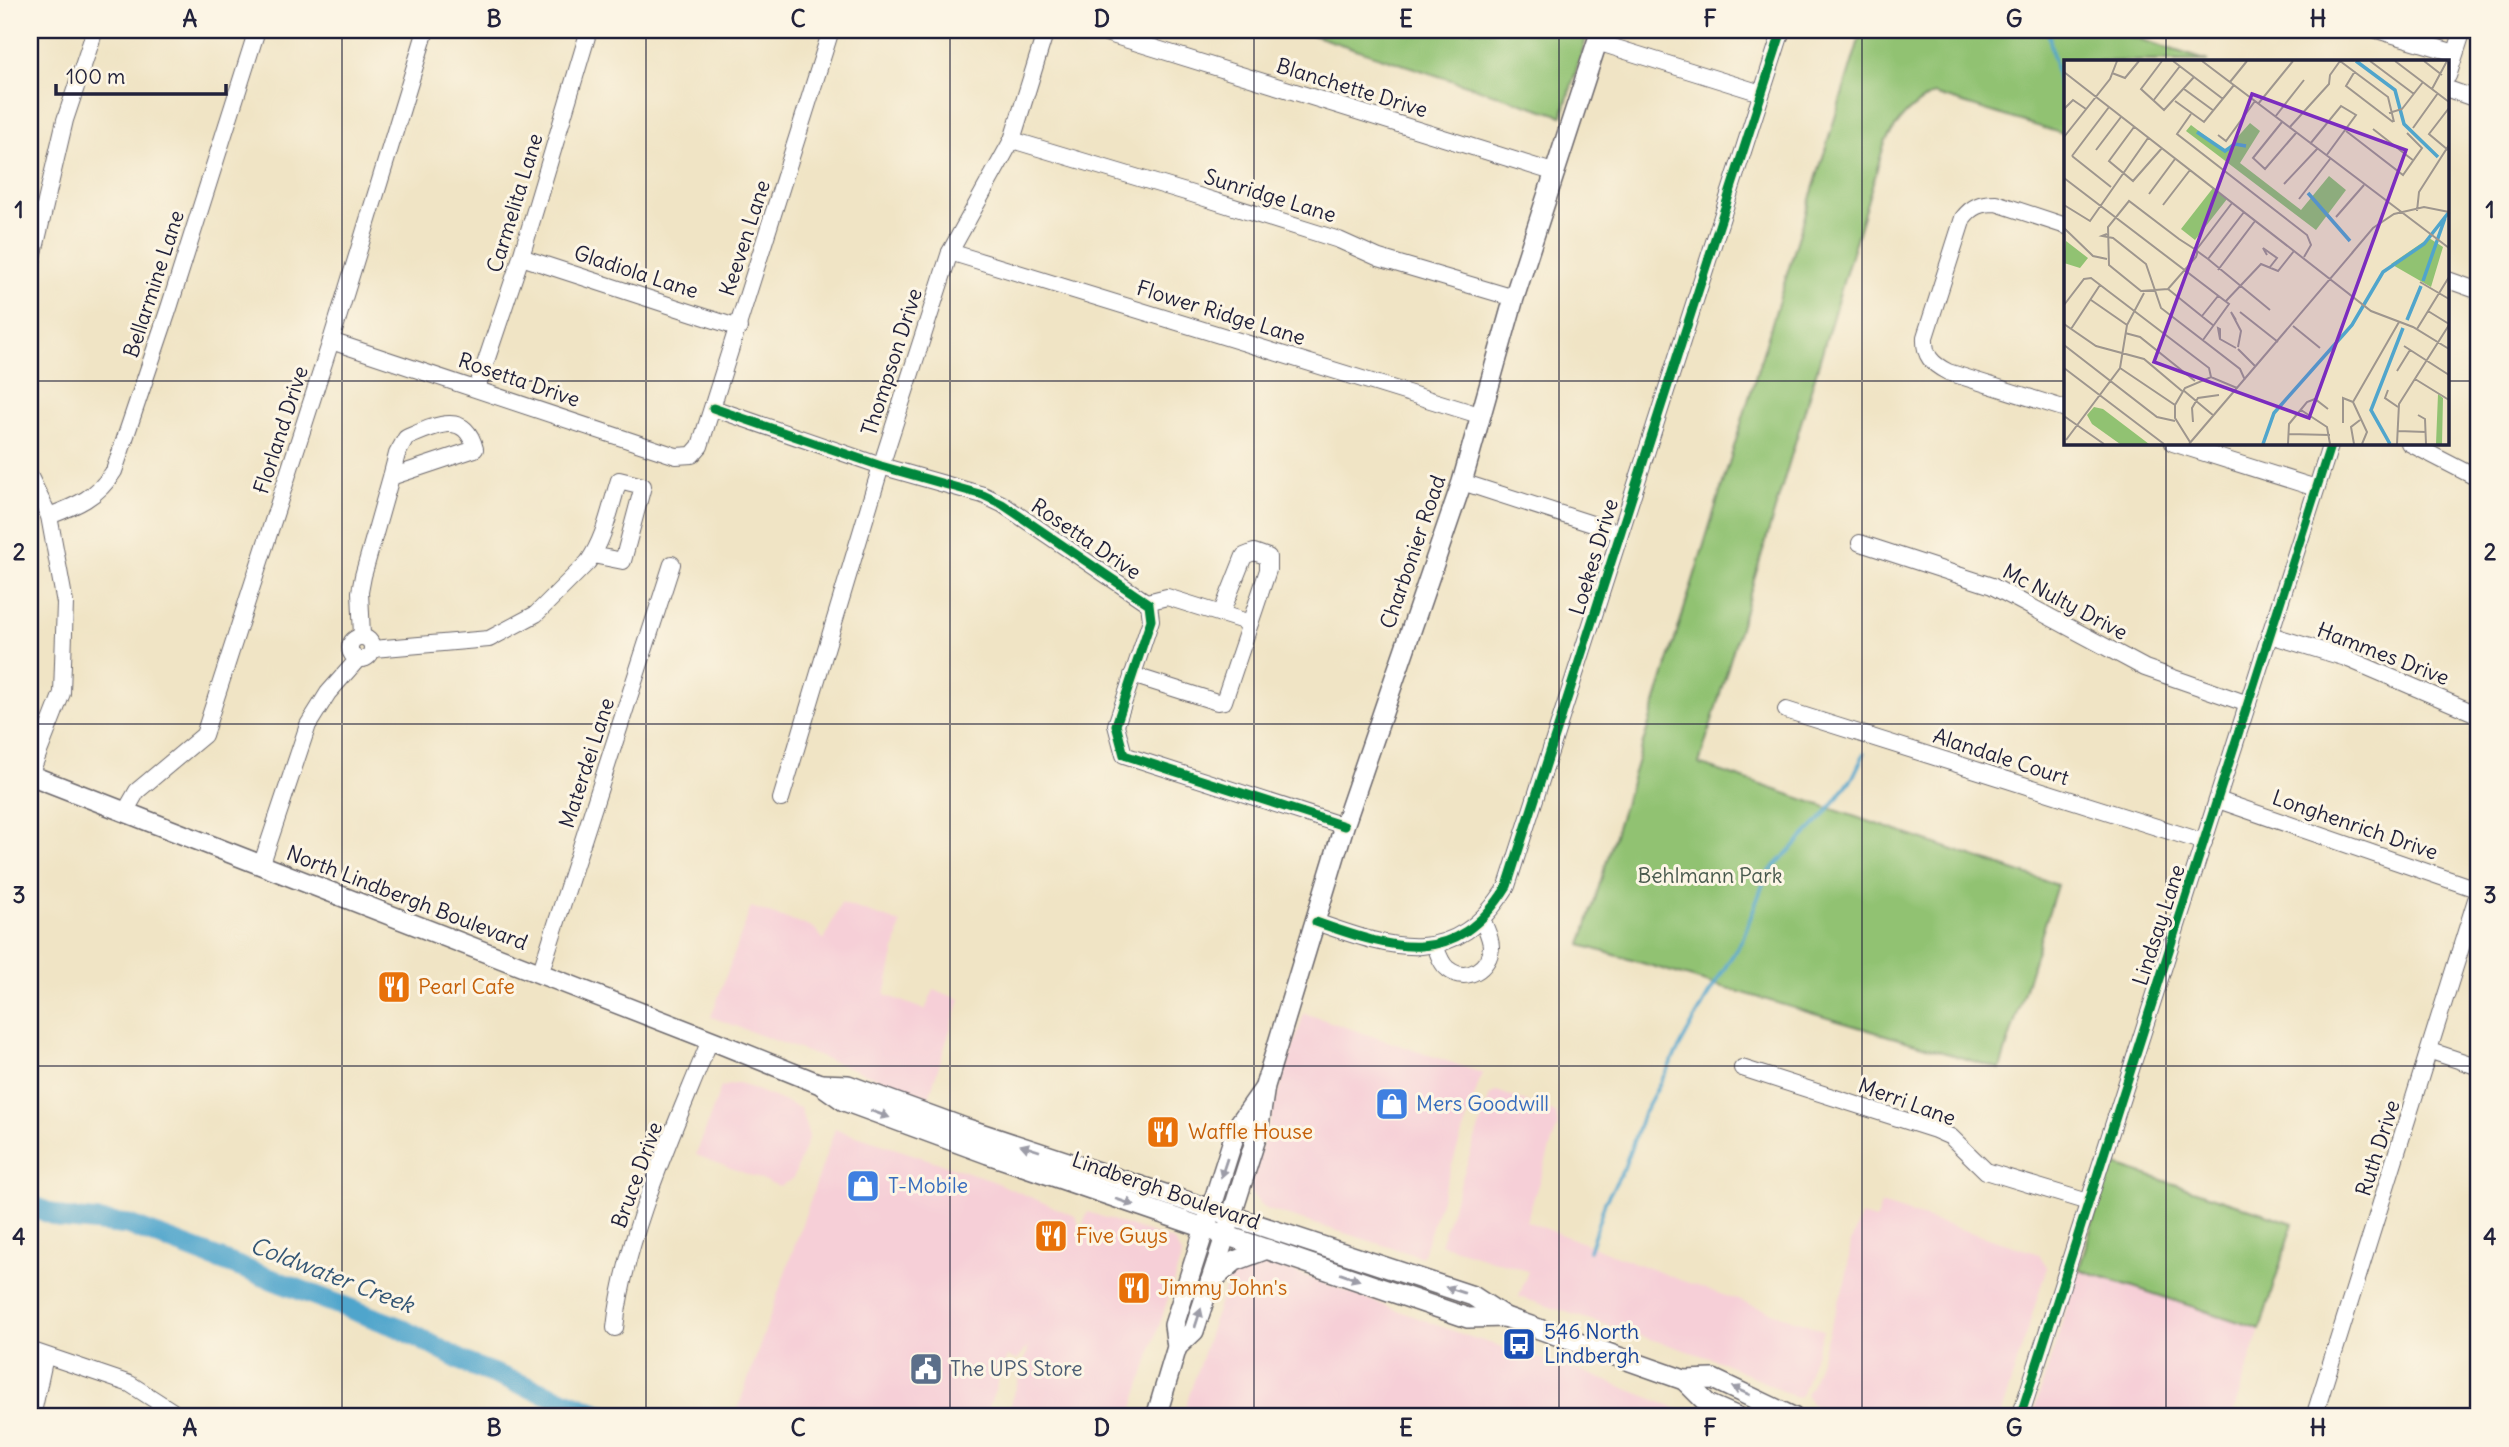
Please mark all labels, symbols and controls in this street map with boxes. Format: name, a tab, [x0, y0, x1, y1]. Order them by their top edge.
text: A	[183, 4, 198, 33]
text: B	[486, 4, 502, 33]
text: C	[790, 4, 806, 33]
text: D	[1094, 4, 1110, 33]
text: E	[1399, 4, 1413, 33]
text: F	[1703, 4, 1717, 33]
text: G	[2006, 4, 2022, 33]
text: H	[2310, 4, 2326, 33]
scale bar	[56, 52, 226, 96]
street label: Blanchette Drive	[1273, 52, 1431, 123]
inset map	[2064, 60, 2450, 444]
text: 100 m	[66, 63, 125, 90]
street label: Carmelita Lane	[481, 130, 549, 276]
street label: Sunridge Lane	[1201, 163, 1339, 228]
street label: Keeven Lane	[713, 176, 776, 299]
text: 1	[14, 195, 24, 224]
text: 1	[2485, 195, 2495, 224]
street label: Bellarmine Lane	[117, 207, 190, 361]
street label: Gladiola Lane	[571, 239, 702, 304]
street label: Flower Ridge Lane	[1134, 274, 1309, 351]
street label: Thompson Drive	[855, 285, 928, 439]
street label: Rosetta Drive	[455, 346, 583, 413]
street label: Florland Drive	[247, 363, 314, 497]
street label: Charbonier Road	[1374, 471, 1451, 632]
street label: Rosetta Drive	[1026, 492, 1146, 585]
street label: Loekes Drive	[1563, 495, 1624, 618]
text: 2	[13, 537, 26, 566]
text: 2	[2484, 537, 2497, 566]
street label: Mc Nulty Drive	[1998, 557, 2132, 646]
street label: Hammes Drive	[2313, 616, 2453, 691]
street label: Materdei Lane	[553, 694, 620, 831]
street label: Alandale Court	[1930, 722, 2072, 791]
street label: Longhenrich Drive	[2269, 784, 2441, 865]
street label: North Lindbergh Boulevard	[283, 839, 532, 956]
street label: Lindsay Lane	[2126, 861, 2191, 989]
park label: Behlmann Park	[1637, 862, 1783, 889]
text: 3	[12, 880, 26, 909]
text: 3	[2483, 880, 2497, 909]
restaurant icon: Pearl Cafe	[375, 968, 413, 1006]
place label: Pearl Cafe	[418, 973, 515, 1000]
street label: Merri Lane	[1855, 1071, 1960, 1132]
shop icon: Mers Goodwill	[1373, 1085, 1411, 1123]
place label: Mers Goodwill	[1416, 1090, 1549, 1117]
street label: Ruth Drive	[2349, 1096, 2406, 1199]
one-way arrow	[870, 1109, 891, 1120]
restaurant icon: Waffle House	[1144, 1113, 1182, 1151]
street label: Bruce Drive	[605, 1118, 668, 1231]
place label: Waffle House	[1188, 1118, 1313, 1145]
one-way arrow	[1020, 1143, 1041, 1153]
street label: Lindbergh Boulevard	[1068, 1146, 1264, 1235]
one-way arrow	[1218, 1157, 1229, 1178]
shop icon: T-Mobile	[844, 1167, 882, 1205]
place label: T-Mobile	[888, 1172, 968, 1199]
one-way arrow	[1115, 1197, 1136, 1208]
restaurant icon: Five Guys	[1032, 1217, 1070, 1255]
text: 4	[12, 1222, 26, 1251]
place label: Five Guys	[1076, 1222, 1168, 1249]
text: 4	[2483, 1222, 2497, 1251]
water label: Coldwater Creek	[246, 1230, 419, 1319]
restaurant icon: Jimmy John's	[1115, 1269, 1153, 1307]
one-way arrow	[1339, 1272, 1360, 1283]
place label: Jimmy John's	[1158, 1274, 1287, 1301]
one-way arrow	[1444, 1285, 1465, 1295]
one-way arrow	[1193, 1307, 1204, 1328]
place label: 546 North Lindbergh	[1544, 1318, 1640, 1369]
bus stop icon: 546 North Lindbergh	[1500, 1325, 1538, 1363]
public building icon: The UPS Store	[907, 1350, 945, 1388]
place label: The UPS Store	[950, 1355, 1083, 1382]
one-way arrow	[1730, 1385, 1751, 1396]
text: A	[183, 1413, 198, 1442]
text: B	[486, 1413, 502, 1442]
text: C	[790, 1413, 806, 1442]
text: D	[1094, 1413, 1110, 1442]
text: E	[1399, 1413, 1413, 1442]
text: F	[1703, 1413, 1717, 1442]
text: G	[2006, 1413, 2022, 1442]
text: H	[2310, 1413, 2326, 1442]

